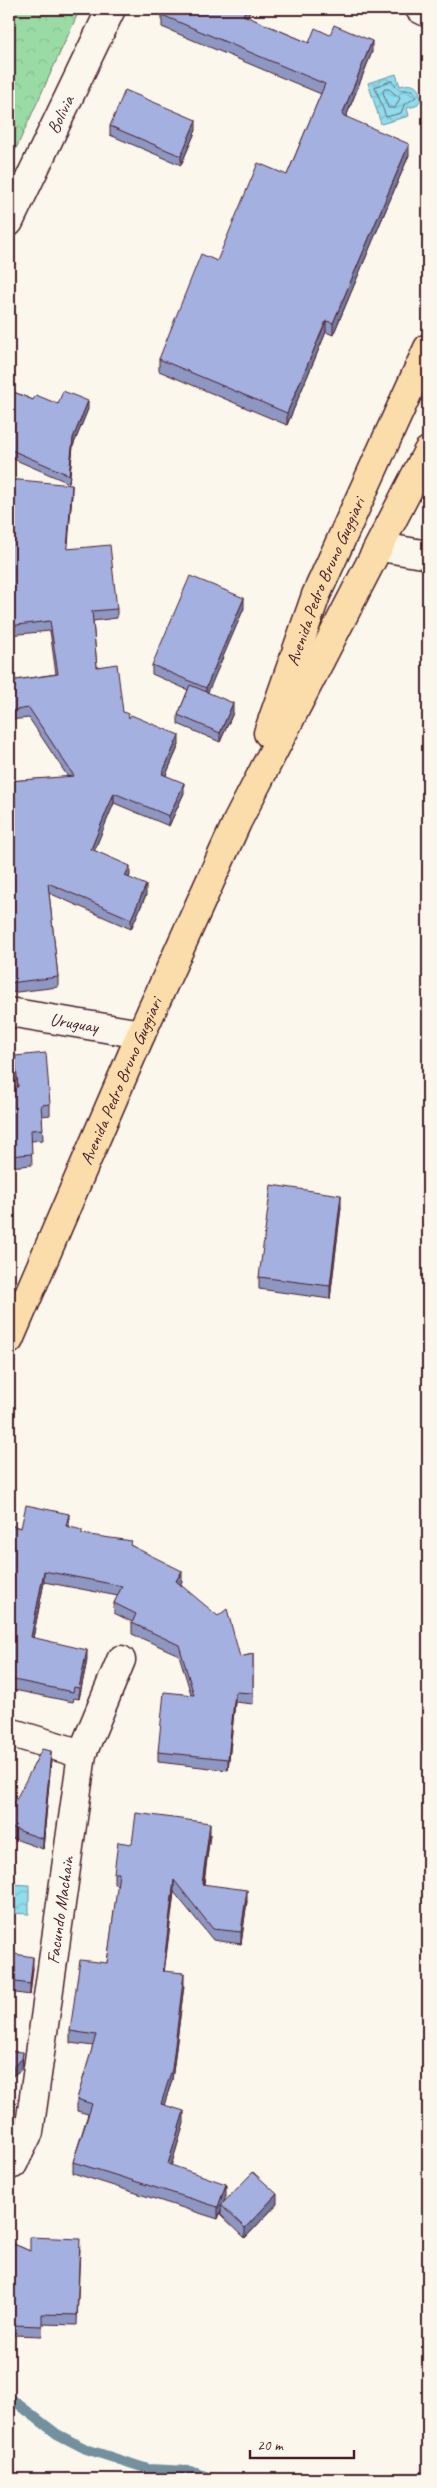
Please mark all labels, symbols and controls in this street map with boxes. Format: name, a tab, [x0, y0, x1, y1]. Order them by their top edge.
street label: Bolivia	[42, 91, 79, 137]
street label: Avenida Pedro Bruno Guggiari	[281, 492, 371, 669]
street label: Avenida Pedro Bruno Guggiari	[75, 992, 168, 1168]
street label: Uruguay	[48, 1008, 102, 1038]
street label: Facundo Machain	[42, 1854, 79, 1965]
scale bar	[250, 2428, 353, 2460]
text: 20 m	[257, 2436, 284, 2455]

